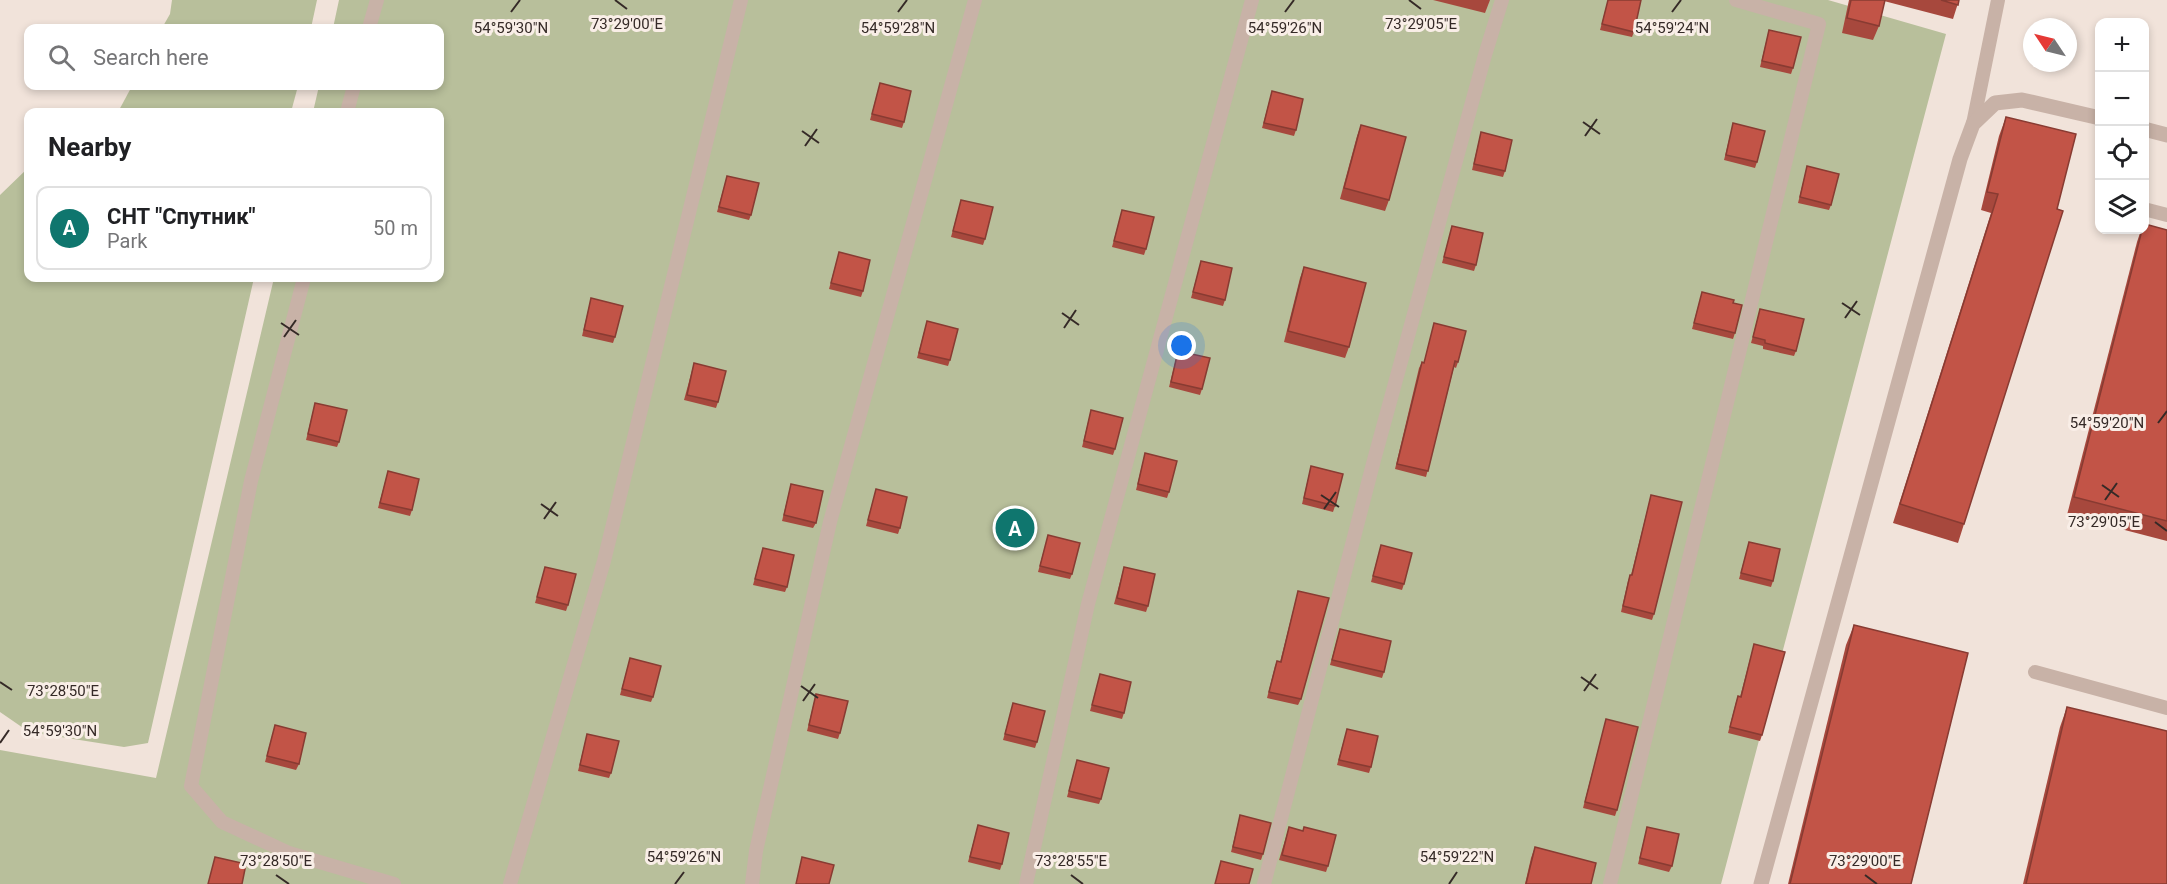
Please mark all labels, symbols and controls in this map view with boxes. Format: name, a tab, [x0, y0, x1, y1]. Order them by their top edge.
text: 73°29'00"E	[591, 15, 664, 33]
text: 73°29'05"E	[1385, 15, 1458, 33]
north arrow	[2023, 18, 2077, 72]
map controls	[2095, 18, 2149, 234]
button: +	[2095, 18, 2149, 72]
text: 54°59'30"N	[474, 19, 548, 37]
text: 54°59'28"N	[861, 19, 935, 37]
text: 54°59'26"N	[1248, 19, 1322, 37]
text: 54°59'24"N	[1635, 19, 1709, 37]
search box	[24, 24, 444, 90]
icon: search	[45, 41, 78, 74]
text: Search here	[93, 45, 209, 70]
button: −	[2095, 72, 2149, 126]
button: locate	[2095, 126, 2149, 180]
text: Nearby	[48, 132, 131, 162]
button: layers	[2095, 180, 2149, 234]
text: СНТ "Спутник"	[107, 204, 256, 229]
text: A	[63, 216, 76, 240]
text: 50 m	[373, 216, 418, 240]
text: Park	[107, 229, 147, 253]
your location	[1167, 331, 1196, 360]
text: 54°59'20"N	[2070, 414, 2144, 432]
pin: A	[996, 506, 1034, 550]
text: 73°29'05"E	[2068, 513, 2141, 531]
text: 73°28'50"E	[27, 682, 100, 700]
text: 54°59'30"N	[23, 722, 97, 740]
text: 54°59'26"N	[647, 848, 721, 866]
text: 54°59'22"N	[1420, 848, 1494, 866]
text: 73°28'50"E	[240, 852, 313, 870]
text: 73°28'55"E	[1035, 852, 1108, 870]
text: 73°29'00"E	[1829, 852, 1902, 870]

